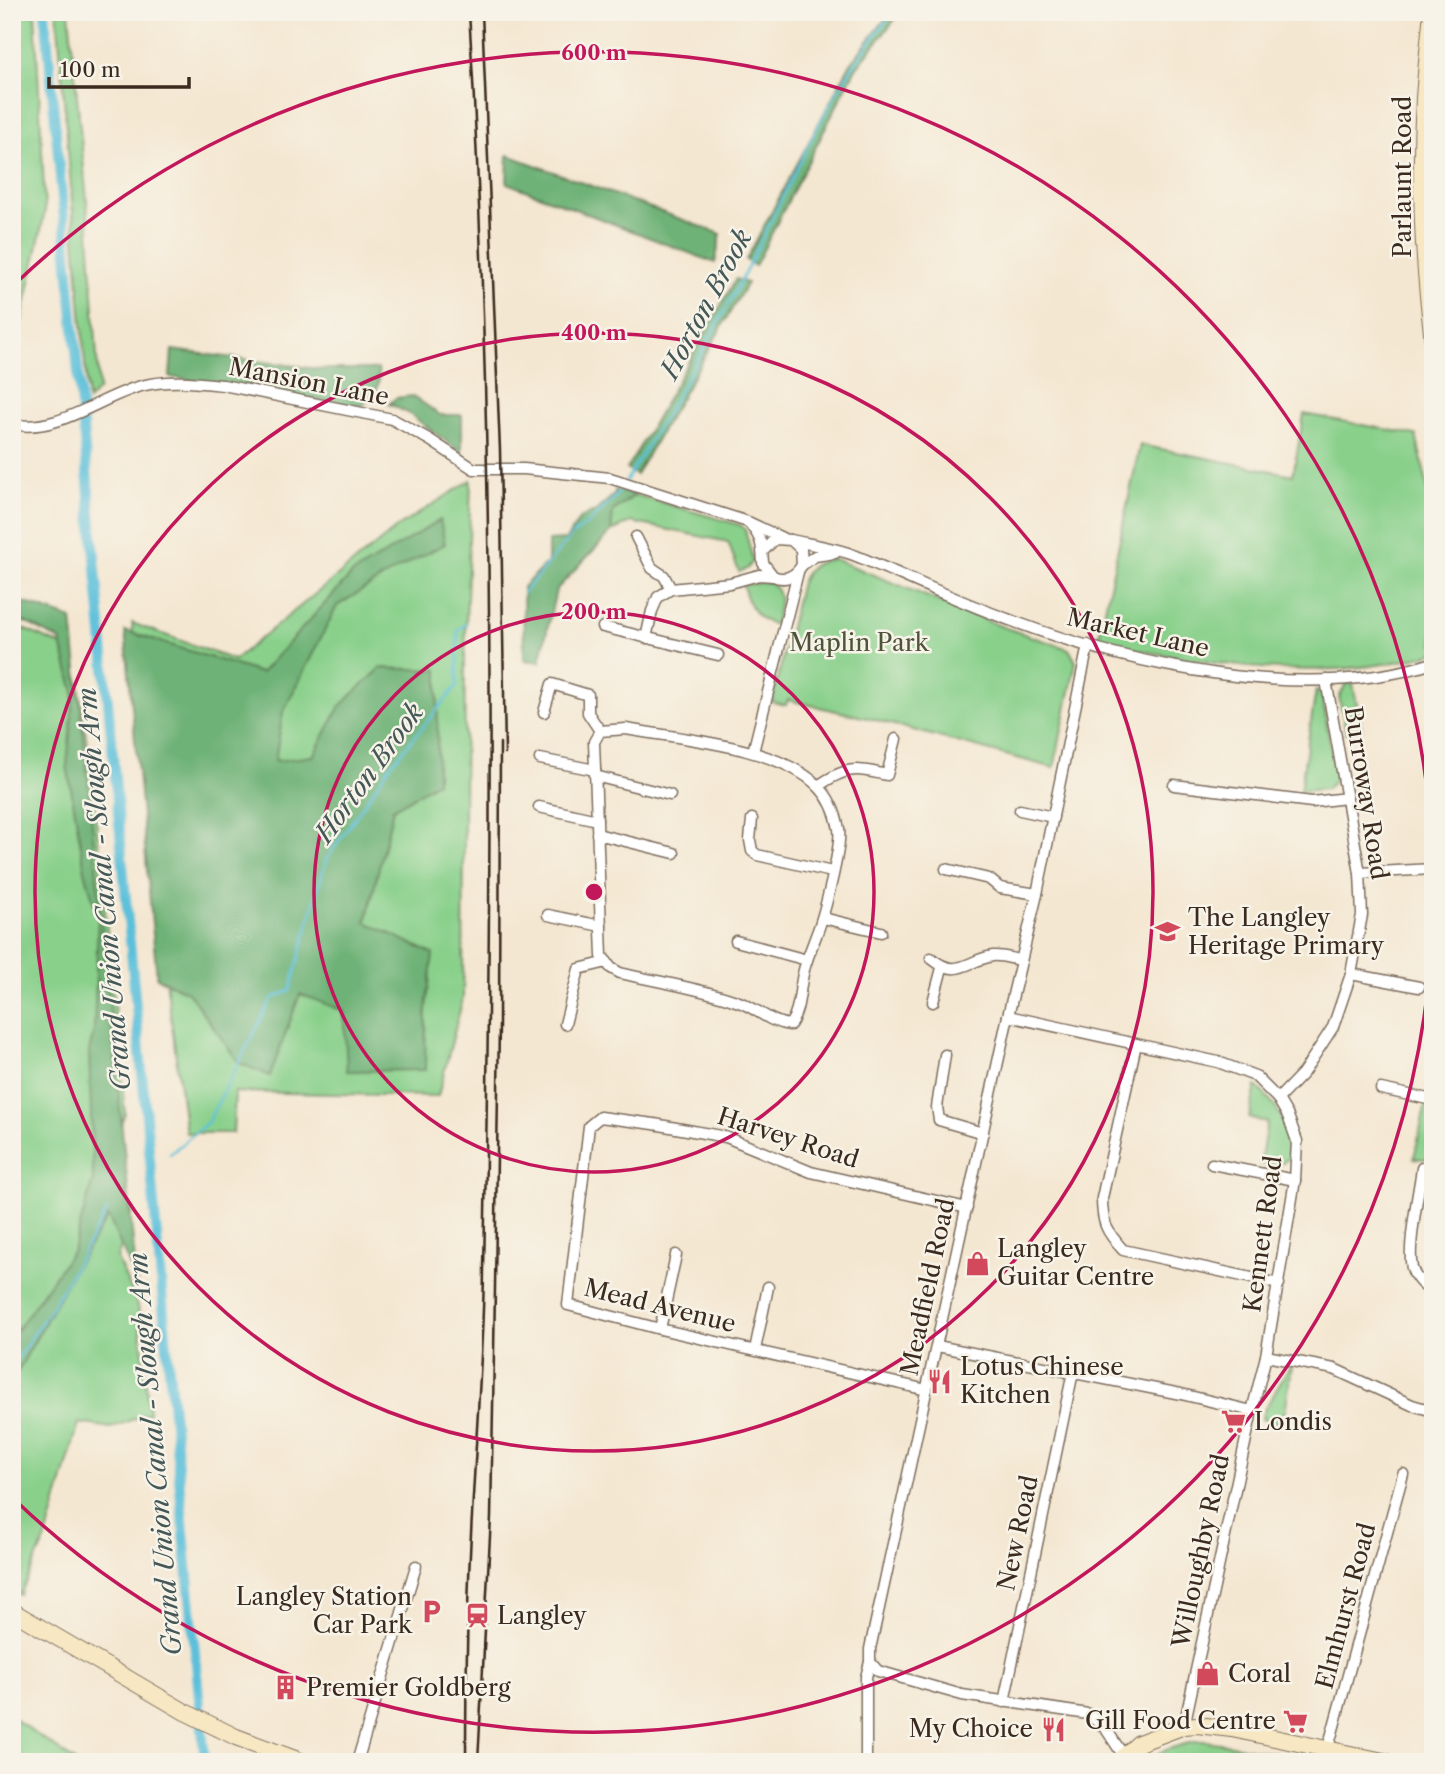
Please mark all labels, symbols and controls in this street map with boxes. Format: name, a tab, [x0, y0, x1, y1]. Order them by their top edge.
text: 600 m	[561, 40, 627, 65]
scale bar	[49, 46, 189, 90]
text: 100 m	[60, 57, 121, 82]
street label: Parlaunt Road	[1388, 96, 1417, 258]
water label: Horton Brook	[652, 223, 759, 386]
text: 400 m	[561, 320, 627, 345]
street label: Mansion Lane	[227, 352, 392, 411]
text: 200 m	[561, 599, 627, 624]
street label: Market Lane	[1064, 602, 1212, 663]
park label: Maplin Park	[789, 628, 930, 657]
water label: Grand Union Canal - Slough Arm	[70, 686, 138, 1092]
water label: Horton Brook	[307, 697, 431, 851]
street label: Burroway Road	[1338, 704, 1395, 882]
centre of rings	[582, 880, 606, 904]
place label: The Langley Heritage Primary	[1188, 903, 1385, 960]
school or university icon: The Langley Heritage Primary	[1154, 918, 1182, 946]
street label: Harvey Road	[714, 1101, 863, 1174]
street label: Kennett Road	[1237, 1153, 1288, 1314]
street label: Meadfield Road	[895, 1195, 961, 1378]
place label: Langley Guitar Centre	[997, 1234, 1154, 1291]
shop icon: Langley Guitar Centre	[963, 1249, 991, 1277]
water label: Grand Union Canal - Slough Arm	[121, 1251, 189, 1657]
street label: Mead Avenue	[581, 1273, 739, 1338]
place label: Lotus Chinese Kitchen	[960, 1352, 1124, 1409]
restaurant icon: Lotus Chinese Kitchen	[926, 1367, 954, 1395]
place label: Londis	[1254, 1407, 1332, 1436]
supermarket icon: Londis	[1220, 1408, 1248, 1436]
street label: Willoughby Road	[1166, 1451, 1235, 1651]
street label: New Road	[991, 1472, 1044, 1593]
street label: Elmhurst Road	[1309, 1519, 1382, 1692]
place label: Langley Station Car Park	[236, 1582, 413, 1639]
parking icon: Langley Station Car Park	[418, 1597, 446, 1625]
place label: Langley	[497, 1601, 587, 1630]
station icon: Langley	[463, 1602, 491, 1630]
place label: Coral	[1228, 1659, 1291, 1688]
shop icon: Coral	[1194, 1660, 1222, 1688]
place label: Premier Goldberg	[306, 1673, 511, 1702]
building icon: Premier Goldberg	[272, 1674, 300, 1702]
place label: Gill Food Centre	[1085, 1706, 1276, 1735]
supermarket icon: Gill Food Centre	[1282, 1707, 1310, 1735]
place label: My Choice	[909, 1714, 1033, 1743]
restaurant icon: My Choice	[1039, 1715, 1067, 1743]

